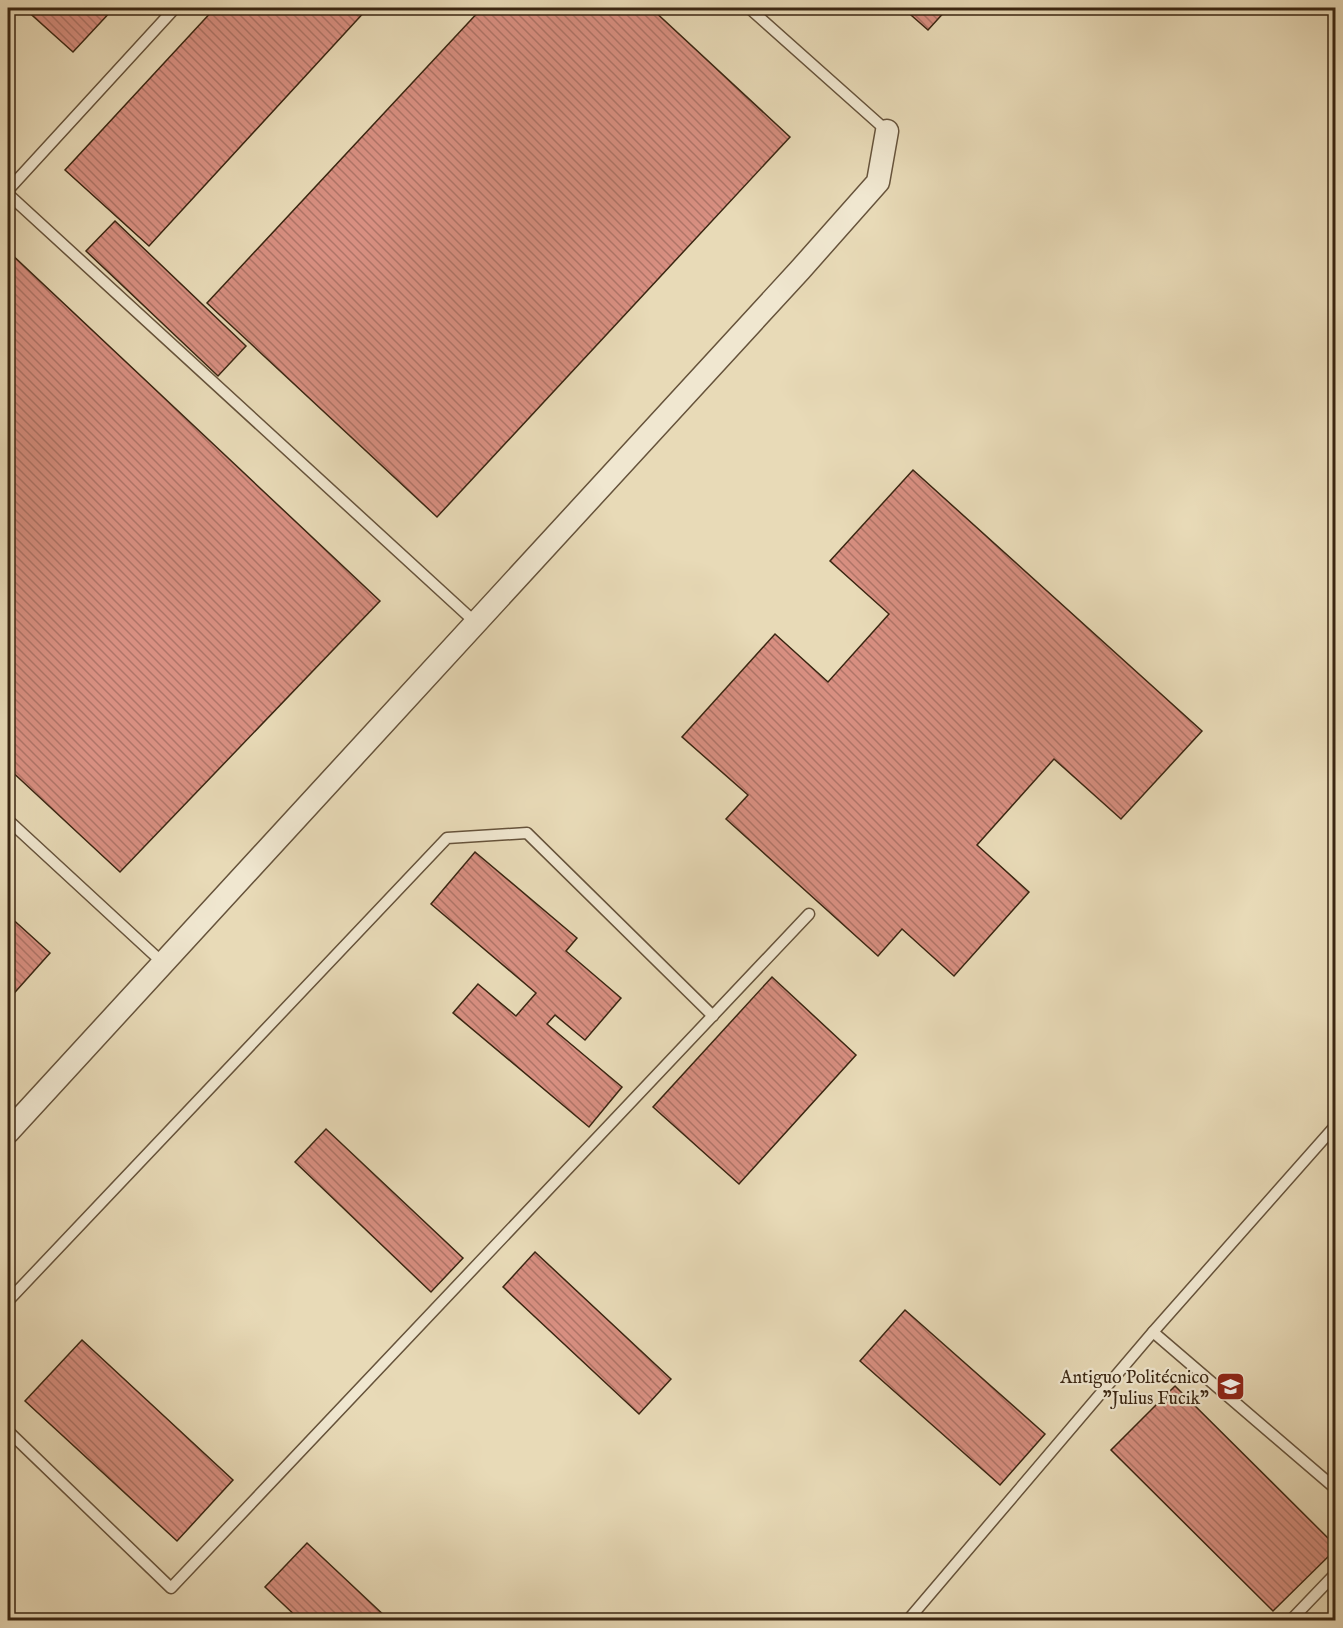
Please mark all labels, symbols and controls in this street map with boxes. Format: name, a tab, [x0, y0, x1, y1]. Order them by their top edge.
place label: Antiguo Politécnico "Julius Fucik"	[1059, 1367, 1209, 1411]
school or university icon: Antiguo Politécnico "Julius Fucik"	[1214, 1371, 1246, 1403]

